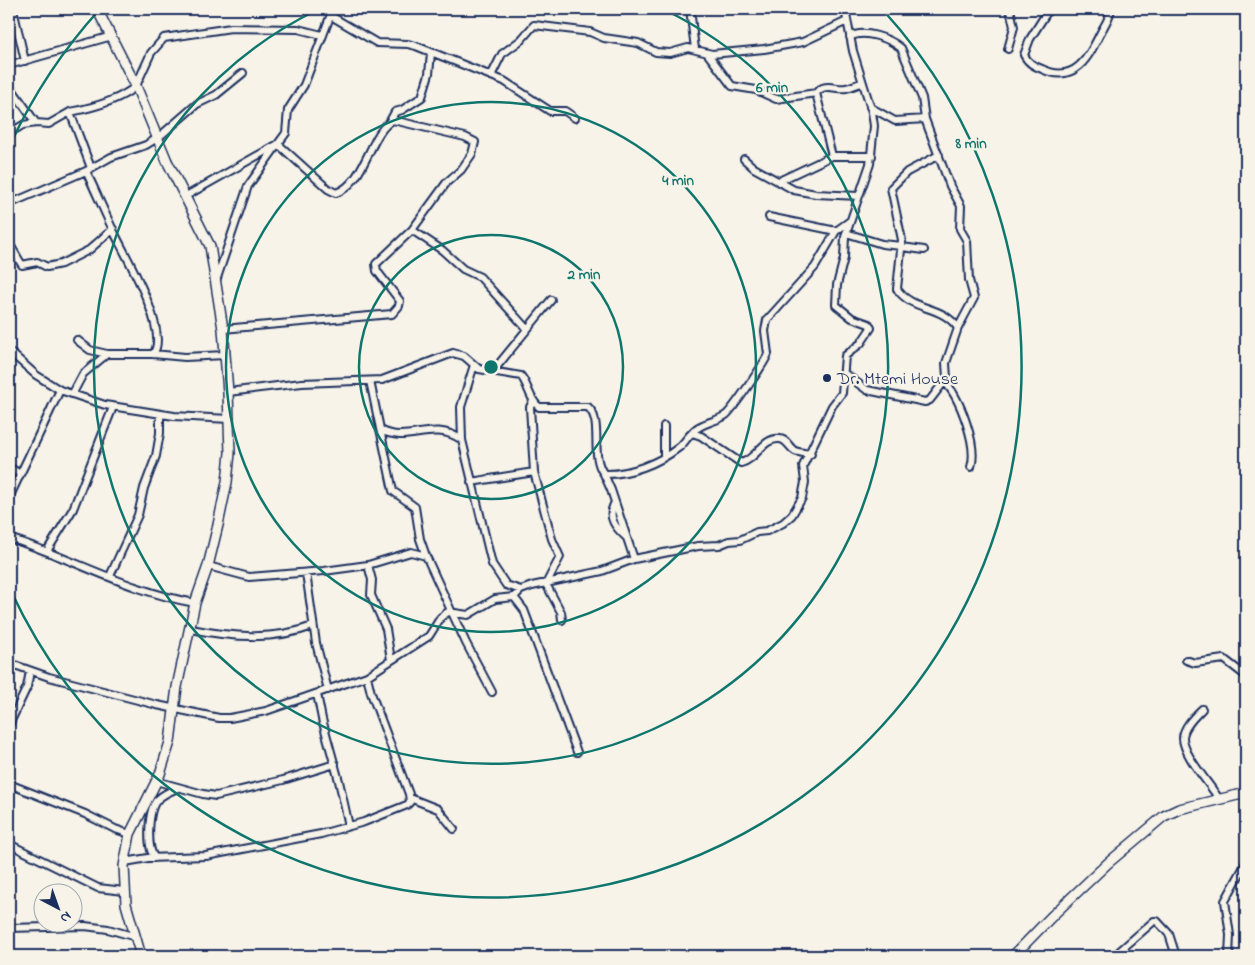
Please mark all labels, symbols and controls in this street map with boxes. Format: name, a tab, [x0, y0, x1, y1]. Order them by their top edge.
text: 6 min	[755, 77, 789, 99]
text: 8 min	[954, 133, 987, 155]
text: 4 min	[661, 170, 694, 192]
text: 2 min	[567, 264, 601, 286]
centre of rings	[482, 358, 500, 376]
place label: Dr. Mtemi House	[836, 367, 959, 393]
marker: Dr. Mtemi House	[821, 372, 833, 384]
north arrow	[32, 882, 82, 932]
text: N	[55, 906, 76, 928]

